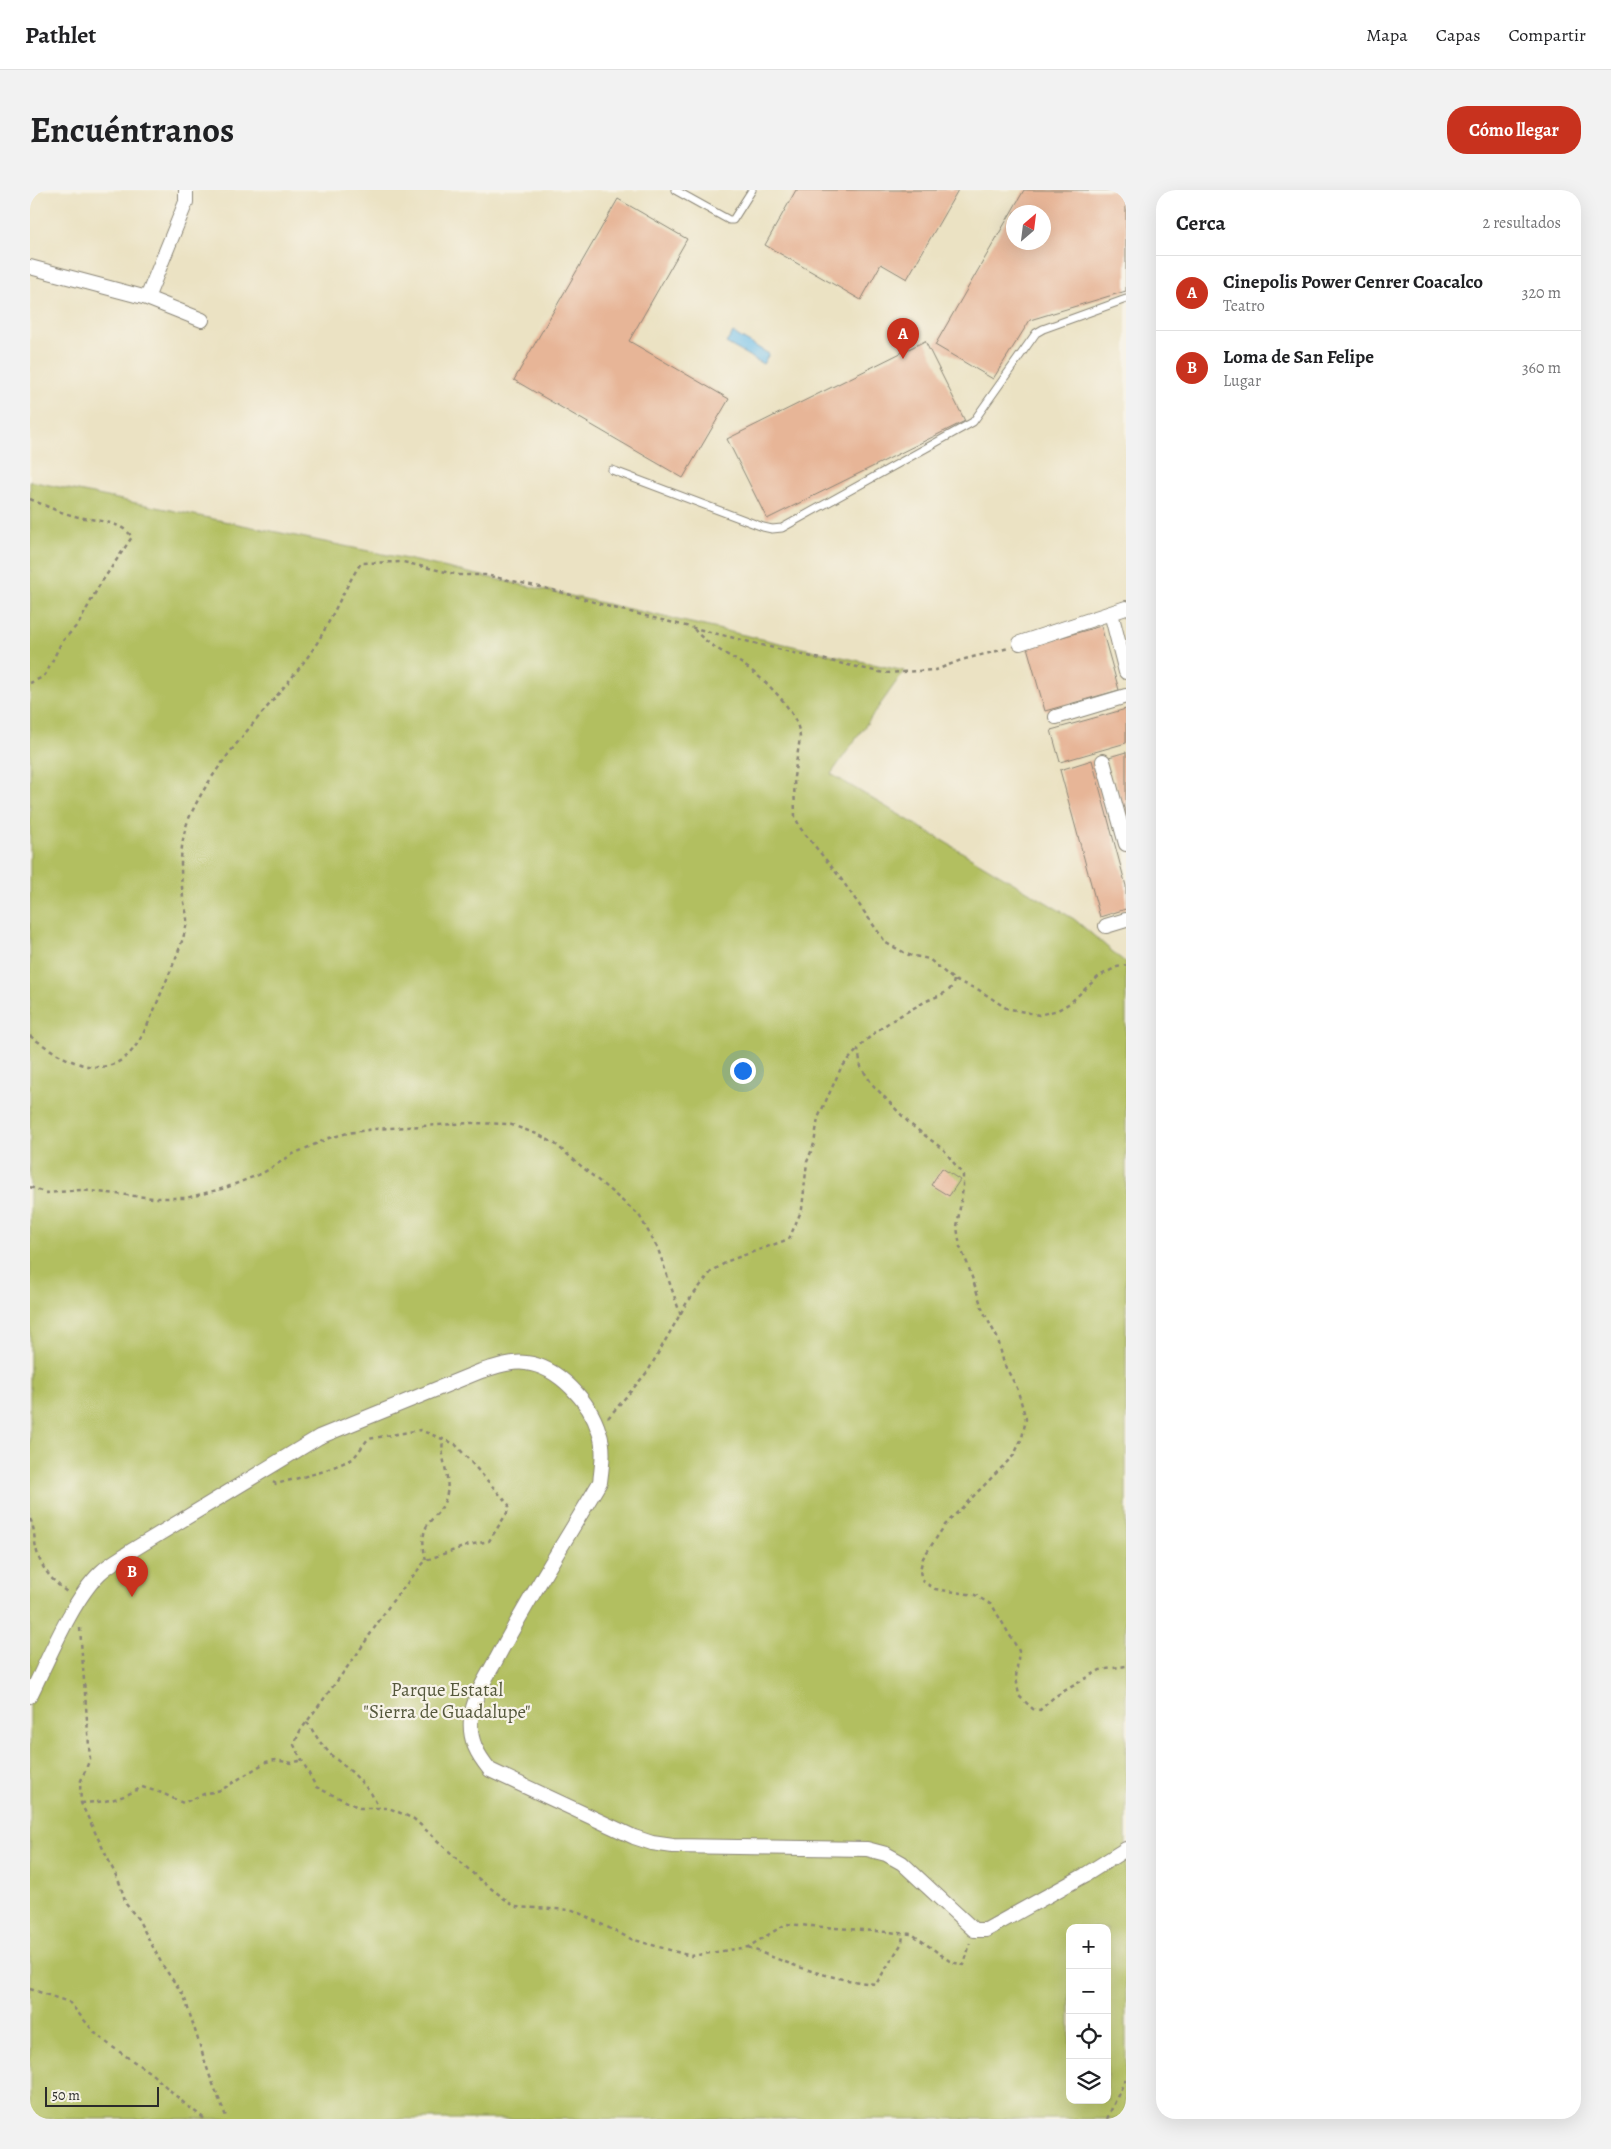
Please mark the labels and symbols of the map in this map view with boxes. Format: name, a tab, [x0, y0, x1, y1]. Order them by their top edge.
north arrow	[1006, 205, 1051, 250]
pin: A	[887, 318, 919, 359]
your location	[730, 1058, 756, 1084]
pin: B	[116, 1556, 148, 1597]
park label: Parque Estatal "Sierra de Guadalupe"	[363, 1677, 531, 1725]
scale bar	[45, 2084, 159, 2107]

